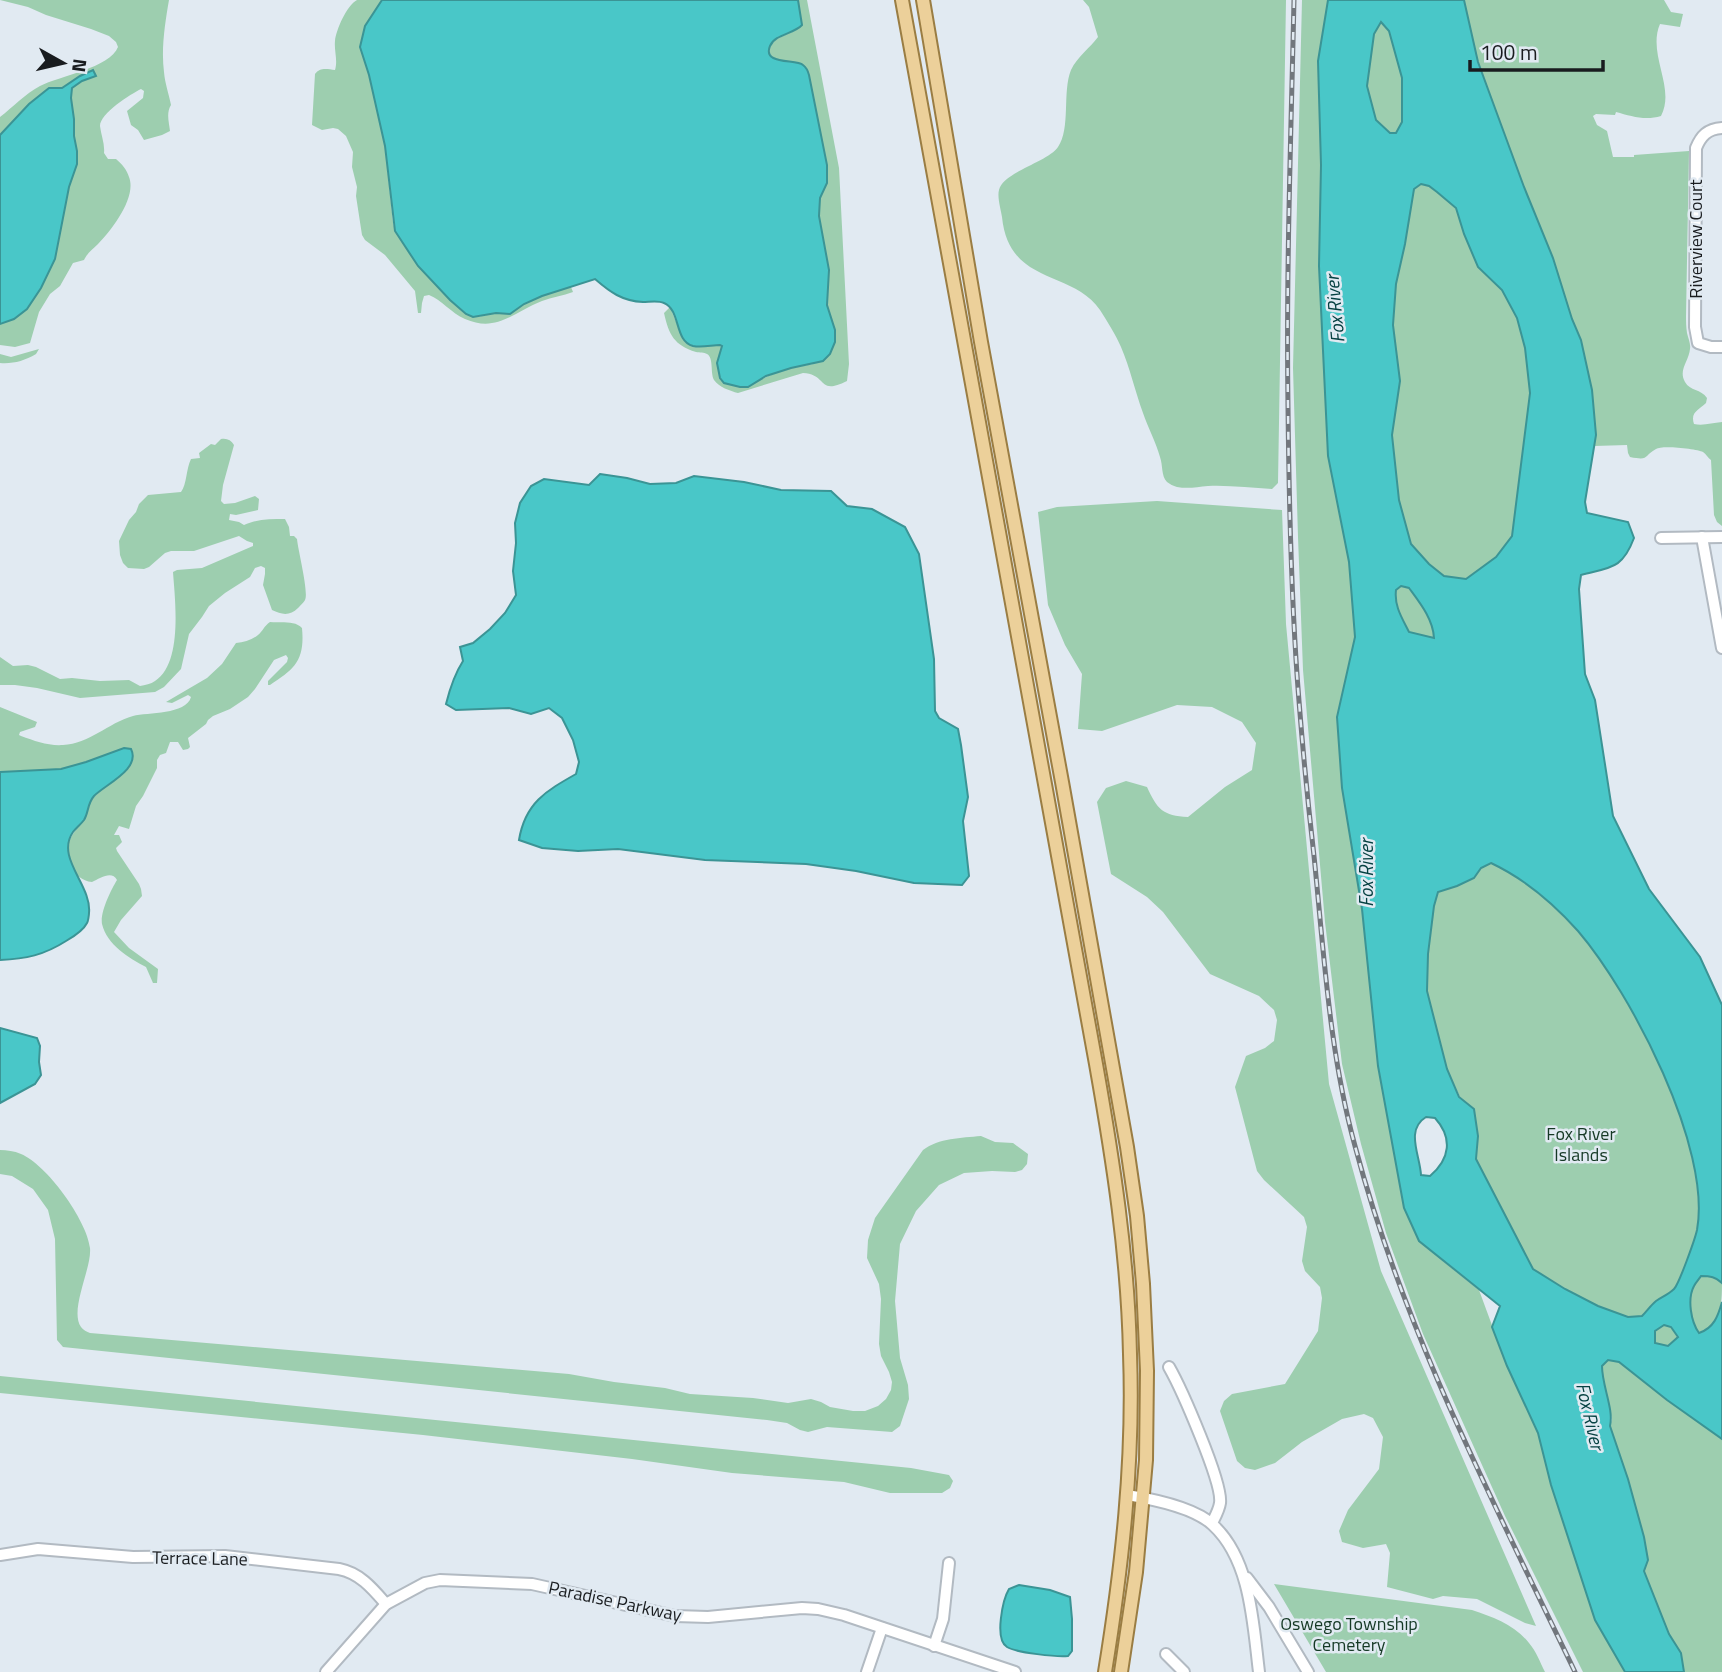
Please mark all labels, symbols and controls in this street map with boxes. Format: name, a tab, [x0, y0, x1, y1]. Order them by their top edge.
north arrow	[28, 28, 98, 98]
scale bar	[1470, 28, 1603, 72]
text: 100 m	[1480, 36, 1537, 68]
text: N	[65, 57, 96, 74]
street label: Riverview Court	[1682, 179, 1709, 299]
water label: Fox River	[1316, 272, 1351, 344]
water label: Fox River	[1351, 837, 1380, 907]
park label: Fox River Islands	[1546, 1120, 1616, 1168]
water label: Fox River	[1569, 1380, 1613, 1454]
street label: Terrace Lane	[152, 1544, 248, 1572]
street label: Paradise Parkway	[546, 1574, 684, 1628]
park label: Oswego Township Cemetery	[1280, 1610, 1418, 1658]

